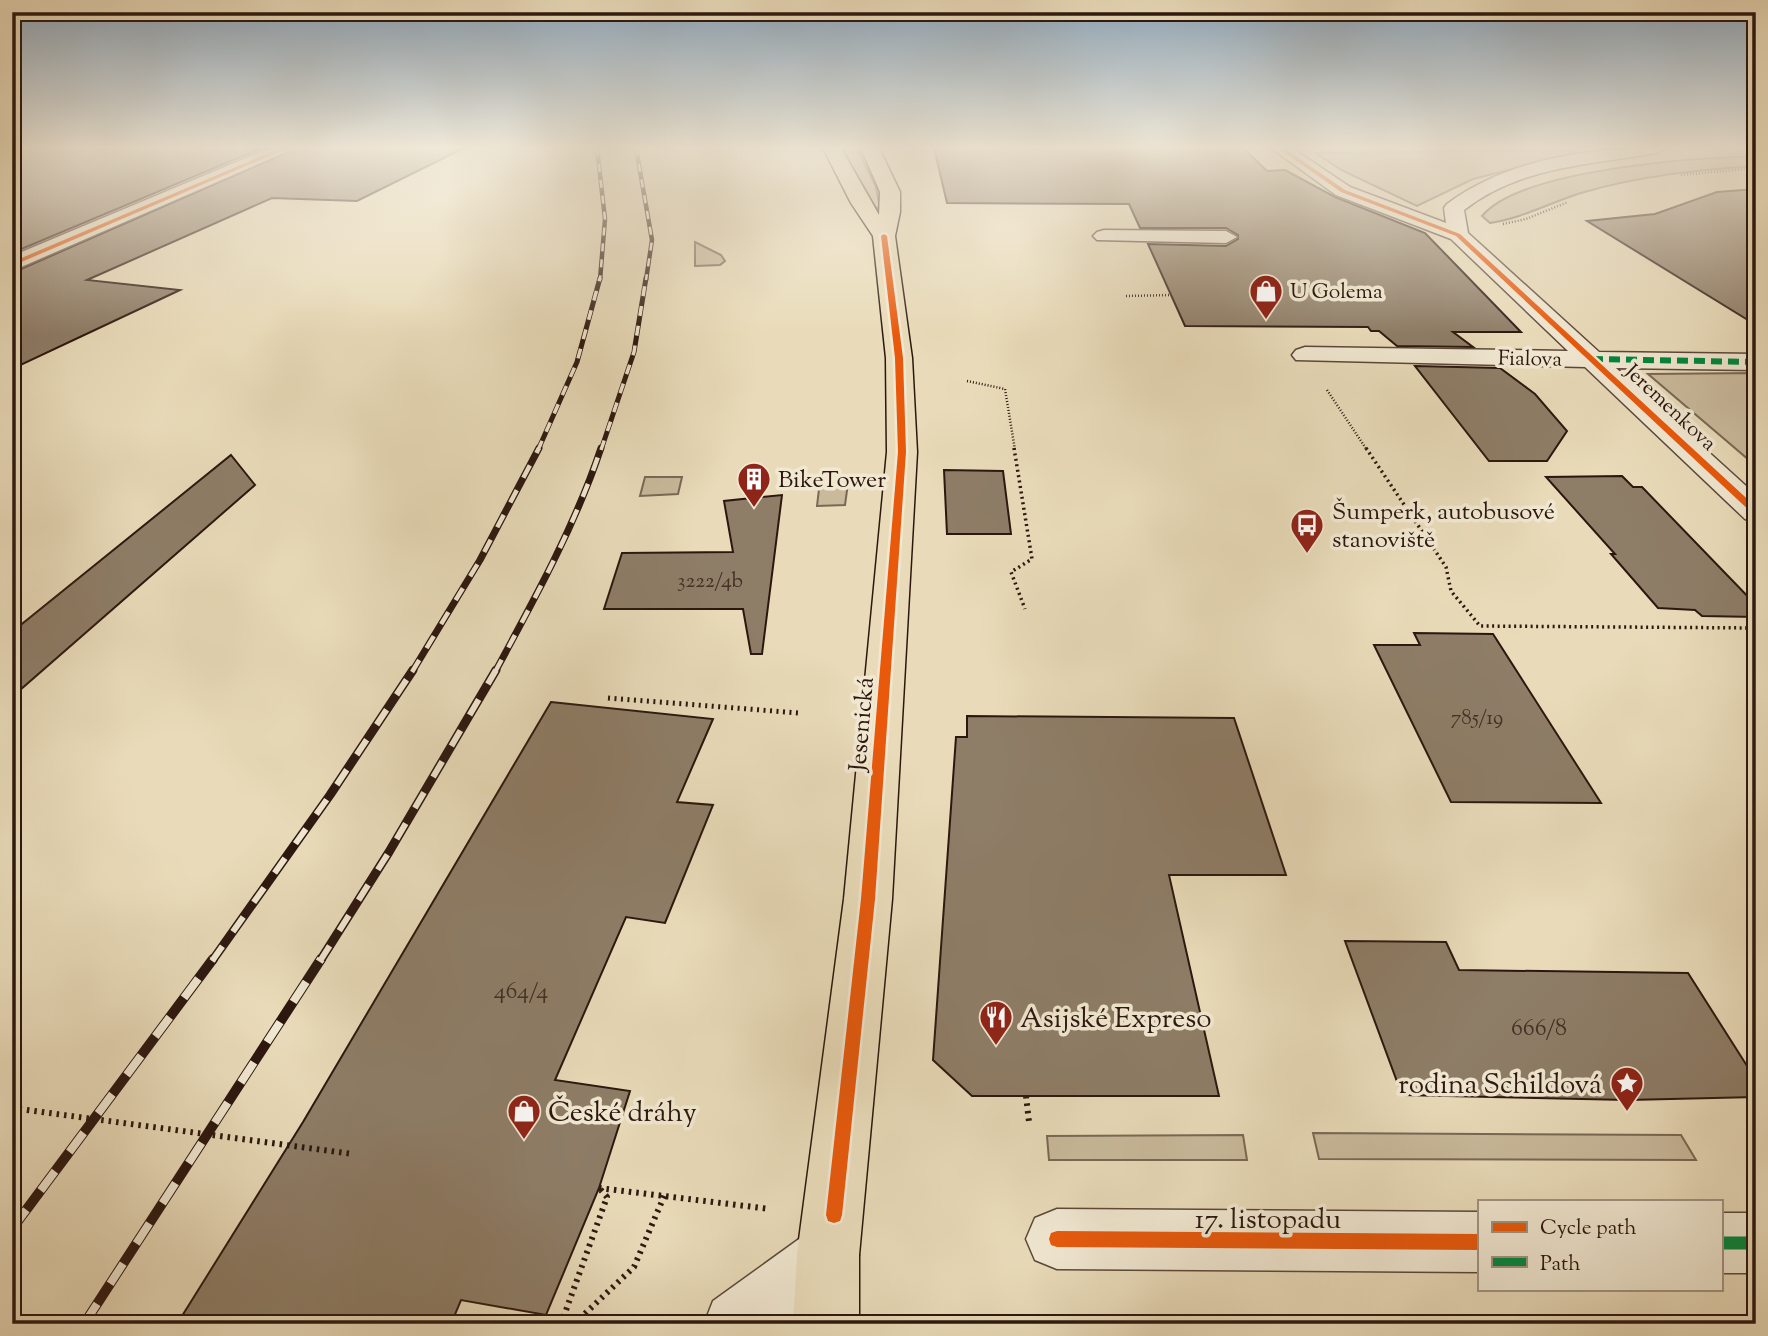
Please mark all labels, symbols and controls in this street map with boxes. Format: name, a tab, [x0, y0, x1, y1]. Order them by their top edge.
shop icon: U Golema	[1247, 272, 1285, 321]
place label: U Golema	[1290, 278, 1383, 308]
street label: Fialova	[1498, 344, 1563, 376]
street label: Jeremenkova	[1616, 357, 1722, 459]
building icon: BikeTower	[735, 460, 773, 509]
place label: BikeTower	[778, 464, 886, 498]
place label: Šumperk, autobusové stanoviště	[1332, 496, 1555, 558]
bus stop icon: Šumperk, autobusové stanoviště	[1288, 506, 1326, 555]
house number: 3222/4b	[677, 567, 743, 597]
street label: Jesenická	[842, 676, 884, 775]
house number: 785/19	[1451, 704, 1503, 734]
house number: 464/4	[494, 975, 548, 1009]
restaurant icon: Asijské Expreso	[977, 998, 1015, 1047]
place label: Asijské Expreso	[1020, 1000, 1212, 1040]
house number: 666/8	[1511, 1012, 1567, 1046]
place icon: rodina Schildová	[1608, 1064, 1646, 1113]
place label: rodina Schildová	[1398, 1066, 1602, 1106]
shop icon: České dráhy	[505, 1092, 543, 1141]
place label: České dráhy	[548, 1094, 697, 1134]
legend	[1478, 1200, 1722, 1290]
street label: 17. listopadu	[1195, 1201, 1341, 1241]
text: Cycle path	[1540, 1214, 1637, 1244]
text: Path	[1540, 1250, 1581, 1280]

